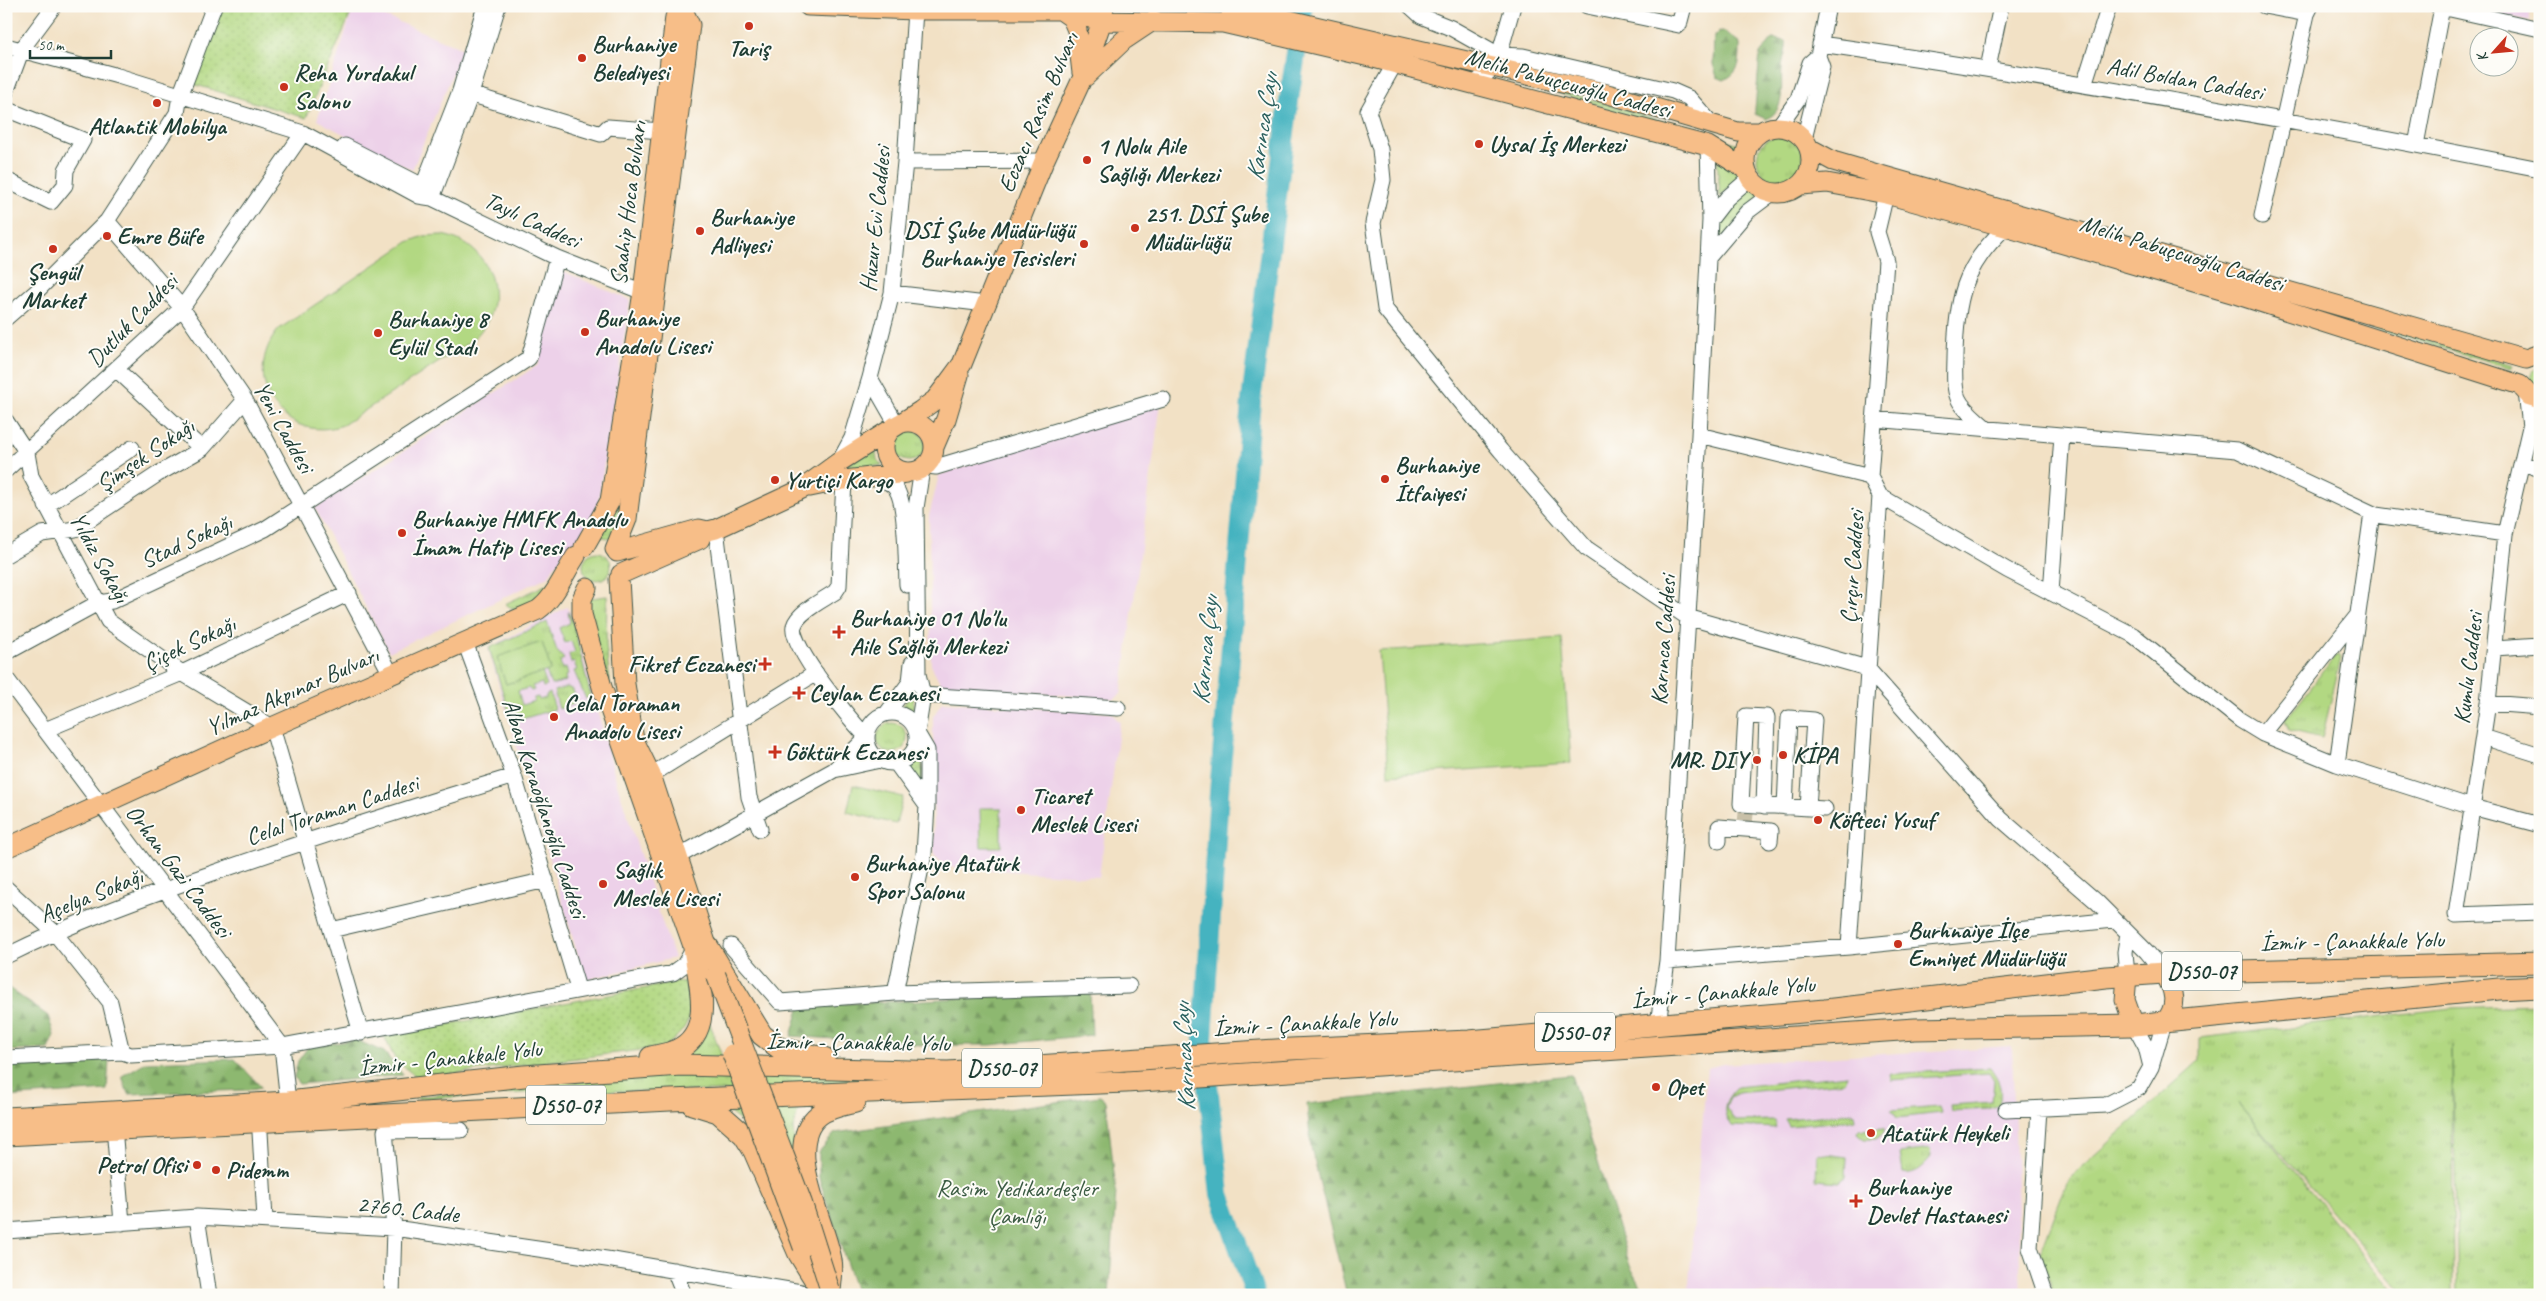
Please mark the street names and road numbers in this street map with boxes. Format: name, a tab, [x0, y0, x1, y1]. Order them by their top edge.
street label: Eczacı Rasim Bulvarı	[991, 26, 1086, 197]
street label: Melih Pabuçcuoğlu Caddesi	[1462, 41, 1677, 126]
street label: Adil Boldan Caddesi	[2105, 51, 2269, 108]
street label: Saahip Hoca Bulvarı	[603, 118, 653, 287]
street label: Huzur Evi Caddesi	[852, 141, 898, 293]
street label: Taylı Caddesi	[479, 185, 588, 257]
street label: Melih Pabuçcuoğlu Caddesi	[2076, 208, 2290, 299]
street label: Dutluk Caddesi	[80, 265, 186, 373]
street label: Yeni Caddesi	[247, 376, 323, 480]
street label: Şimşek Sokağı	[90, 410, 201, 499]
street label: Yıldız Sokağı	[63, 506, 138, 609]
street label: Stad Sokağı	[135, 506, 238, 575]
street label: Çırçır Caddesi	[1833, 506, 1871, 625]
street label: Karınca Caddesi	[1643, 571, 1683, 706]
street label: Çiçek Sokağı	[138, 608, 241, 677]
street label: Kumlu Caddesi	[2446, 608, 2490, 726]
street label: Yılmaz Akpınar Bulvarı	[201, 639, 384, 742]
street label: Albay Karaoğlanoğlu Caddesi	[495, 695, 595, 924]
street label: Celal Toraman Caddesi	[242, 767, 424, 852]
street label: Orhan Gazi Caddesi	[119, 798, 241, 946]
street label: Açelya Sokağı	[35, 860, 148, 929]
street label: İzmir - Çanakkale Yolu	[2260, 924, 2446, 958]
road number: D550-07	[2162, 951, 2242, 990]
street label: İzmir - Çanakkale Yolu	[1630, 969, 1818, 1015]
street label: İzmir - Çanakkale Yolu	[1212, 1003, 1400, 1043]
road number: D550-07	[1535, 1012, 1615, 1052]
street label: İzmir - Çanakkale Yolu	[766, 1025, 952, 1059]
street label: İzmir - Çanakkale Yolu	[357, 1033, 545, 1083]
road number: D550-07	[962, 1048, 1042, 1088]
road number: D550-07	[526, 1086, 606, 1124]
street label: 2760. Cadde	[356, 1189, 463, 1229]

